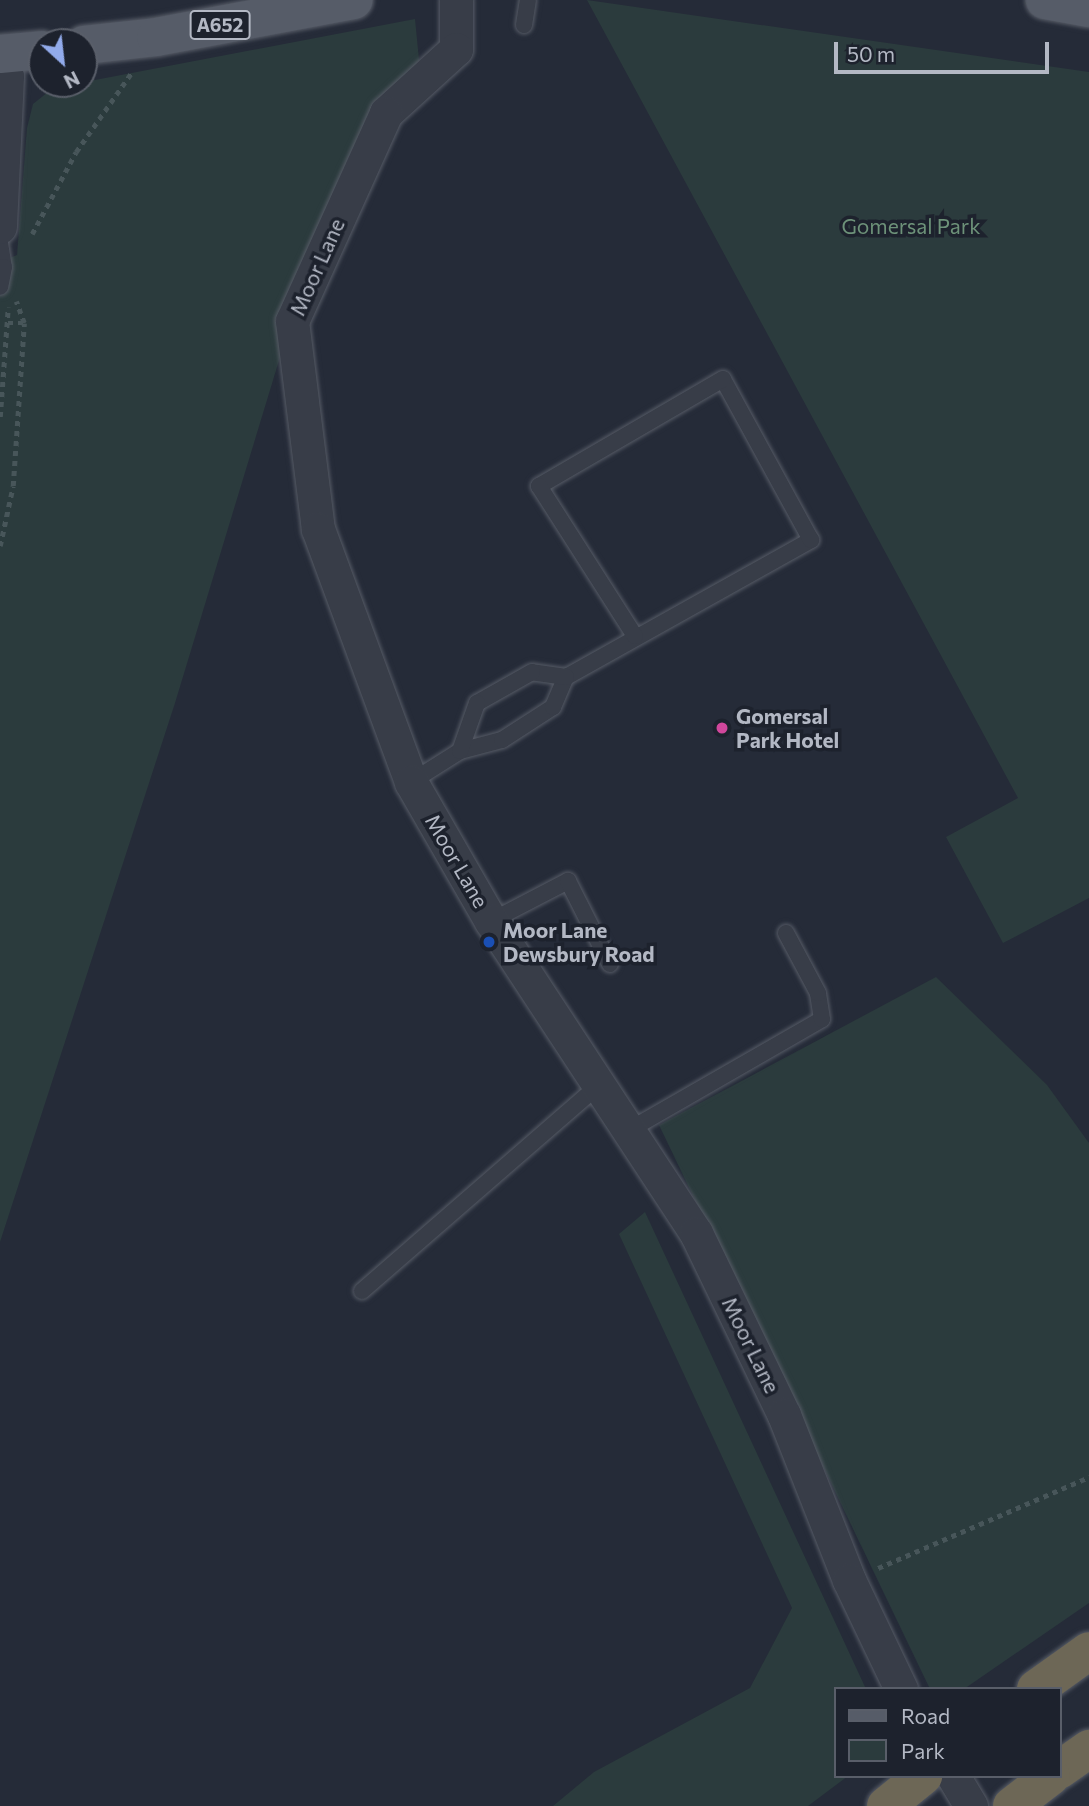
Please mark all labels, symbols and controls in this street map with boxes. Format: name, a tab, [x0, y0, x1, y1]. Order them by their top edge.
road number: A652	[188, 10, 252, 41]
north arrow	[28, 28, 98, 98]
scale bar	[837, 28, 1052, 72]
text: 50 m	[847, 41, 895, 66]
text: N	[60, 67, 83, 94]
park label: Gomersal Park	[841, 213, 981, 239]
street label: Moor Lane	[284, 215, 350, 319]
place label: Gomersal Park Hotel	[736, 703, 839, 753]
marker: Gomersal Park Hotel	[714, 720, 730, 736]
street label: Moor Lane	[420, 810, 494, 912]
place label: Moor Lane Dewsbury Road	[503, 917, 654, 967]
marker: Moor Lane Dewsbury Road	[481, 934, 497, 950]
street label: Moor Lane	[717, 1293, 785, 1397]
legend	[834, 1687, 1061, 1778]
text: Road	[901, 1703, 950, 1728]
text: Park	[901, 1738, 945, 1763]

